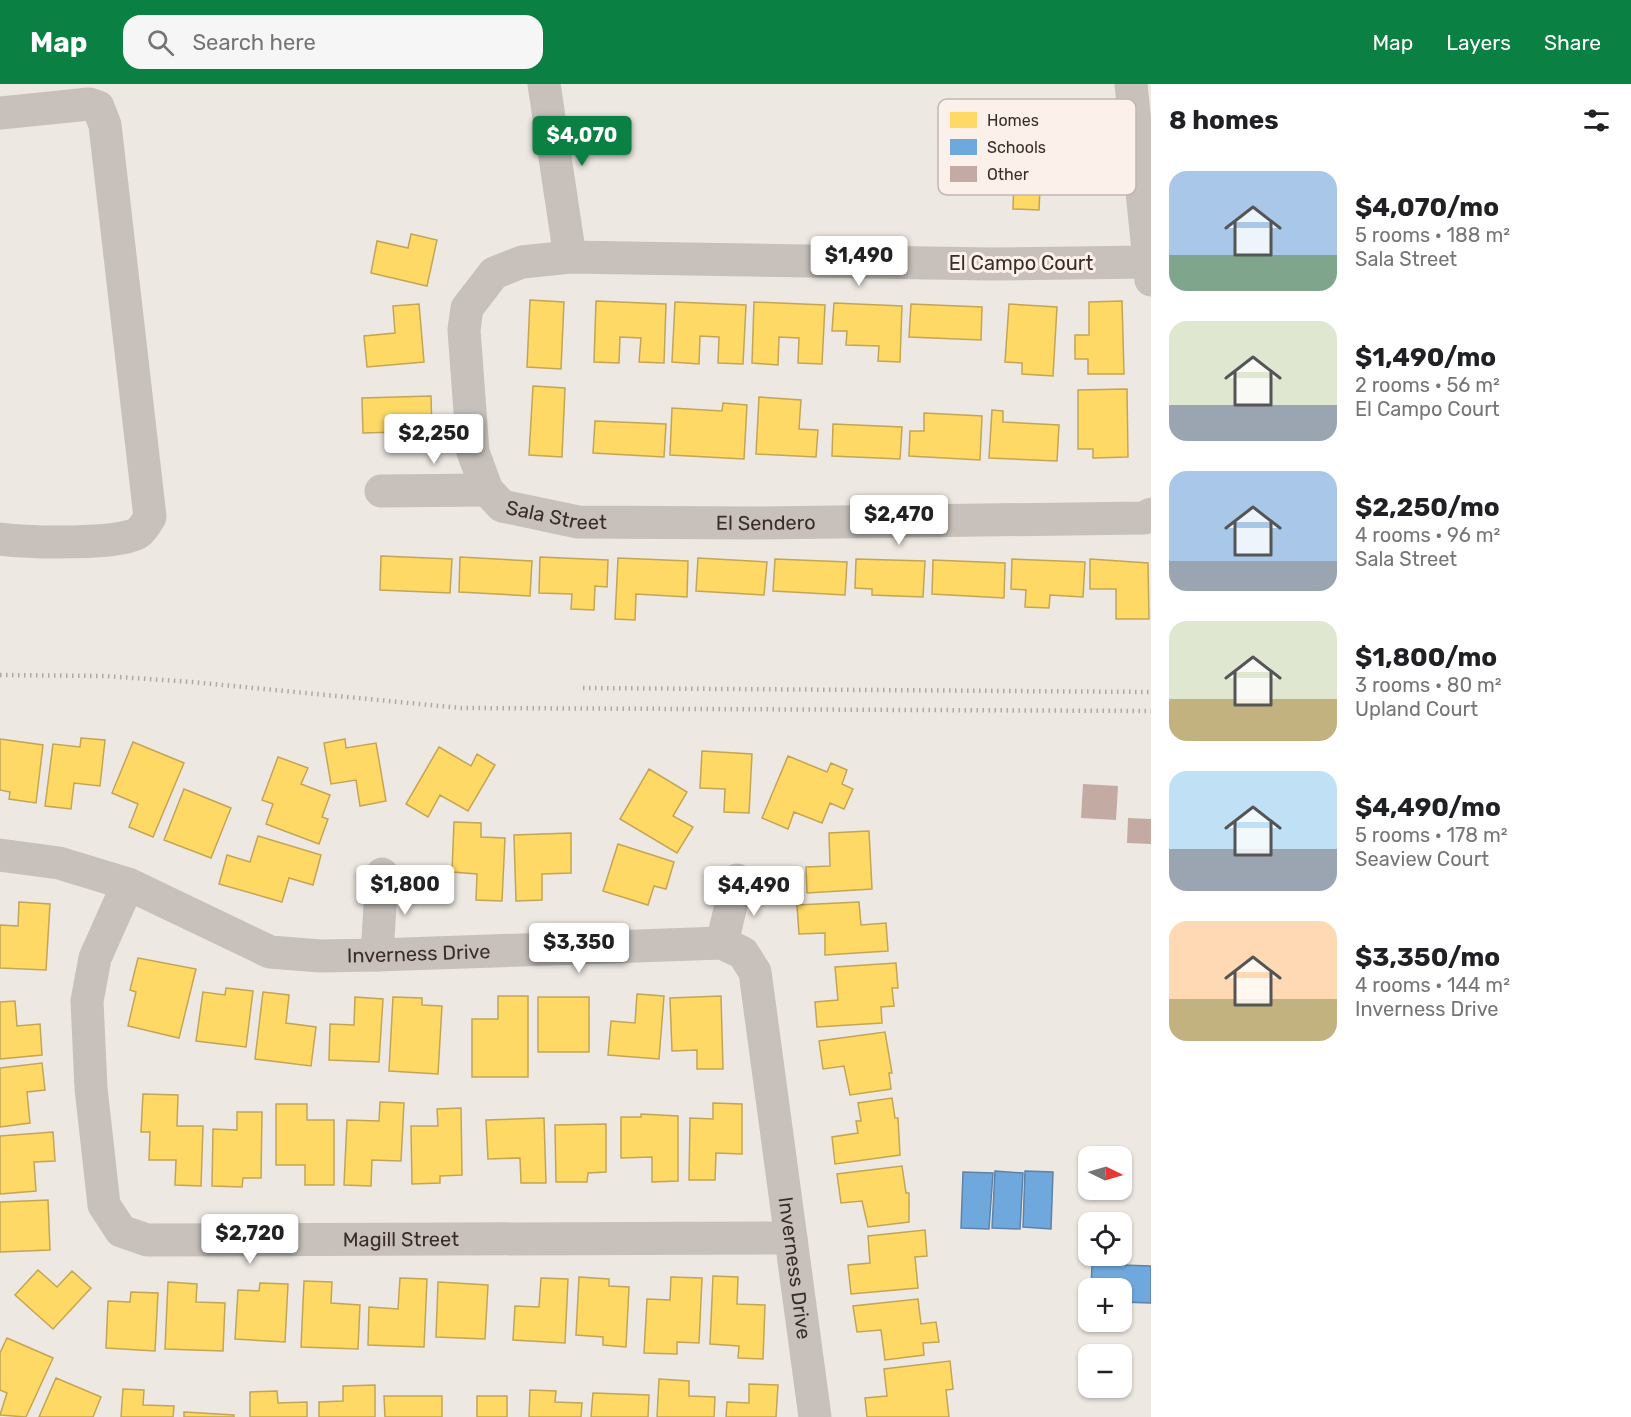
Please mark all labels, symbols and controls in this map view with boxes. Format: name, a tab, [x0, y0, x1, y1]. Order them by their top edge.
search box	[123, 15, 543, 69]
text: Map	[30, 26, 87, 59]
icon: search	[144, 26, 177, 59]
text: Search here	[192, 29, 316, 56]
text: Map	[1372, 30, 1413, 55]
text: Layers	[1446, 30, 1511, 55]
text: Share	[1544, 30, 1601, 55]
legend	[938, 99, 1136, 195]
icon: filters	[1580, 104, 1613, 137]
text: 8 homes	[1169, 105, 1279, 136]
text: Homes	[987, 111, 1039, 130]
pin: $4,070	[533, 116, 631, 167]
text: $4,070	[547, 123, 617, 147]
text: Schools	[987, 138, 1046, 157]
text: Other	[987, 165, 1029, 184]
text: $4,070/mo	[1355, 192, 1499, 223]
icon: home	[1217, 195, 1289, 267]
text: 5 rooms · 188 m²	[1355, 223, 1510, 247]
pin: $1,490	[810, 236, 908, 287]
text: $1,490	[825, 243, 893, 267]
text: Sala Street	[1355, 247, 1457, 271]
street label: El Campo Court	[949, 251, 1093, 275]
text: $1,490/mo	[1355, 342, 1496, 373]
icon: home	[1217, 345, 1289, 417]
text: 2 rooms · 56 m²	[1355, 373, 1500, 397]
text: El Campo Court	[1355, 397, 1500, 421]
pin: $2,250	[385, 414, 483, 465]
text: $2,250	[398, 421, 470, 445]
text: $2,250/mo	[1355, 492, 1500, 523]
street label: Sala Street	[504, 495, 607, 534]
pin: $2,470	[850, 495, 948, 546]
icon: home	[1217, 495, 1289, 567]
text: $2,470	[864, 502, 934, 526]
street label: El Sendero	[716, 510, 816, 535]
text: 4 rooms · 96 m²	[1355, 523, 1500, 547]
text: Sala Street	[1355, 547, 1457, 571]
text: $1,800/mo	[1355, 642, 1497, 673]
icon: home	[1217, 645, 1289, 717]
text: 3 rooms · 80 m²	[1355, 673, 1502, 697]
text: Upland Court	[1355, 697, 1478, 721]
text: $4,490/mo	[1355, 792, 1501, 823]
icon: home	[1217, 795, 1289, 867]
text: 5 rooms · 178 m²	[1355, 823, 1508, 847]
text: Seaview Court	[1355, 847, 1489, 871]
pin: $1,800	[356, 865, 454, 916]
pin: $4,490	[705, 866, 803, 917]
text: $1,800	[370, 872, 440, 896]
text: $4,490	[718, 873, 790, 897]
pin: $3,350	[530, 923, 628, 974]
text: $3,350	[543, 930, 615, 954]
street label: Inverness Drive	[347, 939, 491, 968]
text: $3,350/mo	[1355, 942, 1500, 973]
icon: home	[1217, 945, 1289, 1017]
text: 4 rooms · 144 m²	[1355, 973, 1510, 997]
text: Inverness Drive	[1355, 997, 1499, 1021]
north arrow	[1078, 1146, 1132, 1200]
map controls	[1078, 1146, 1132, 1398]
street label: Inverness Drive	[773, 1195, 816, 1341]
button: locate	[1078, 1212, 1132, 1266]
pin: $2,720	[201, 1214, 299, 1265]
text: $2,720	[215, 1221, 285, 1245]
street label: Magill Street	[343, 1227, 459, 1251]
button: +	[1078, 1278, 1132, 1332]
button: −	[1078, 1344, 1132, 1398]

